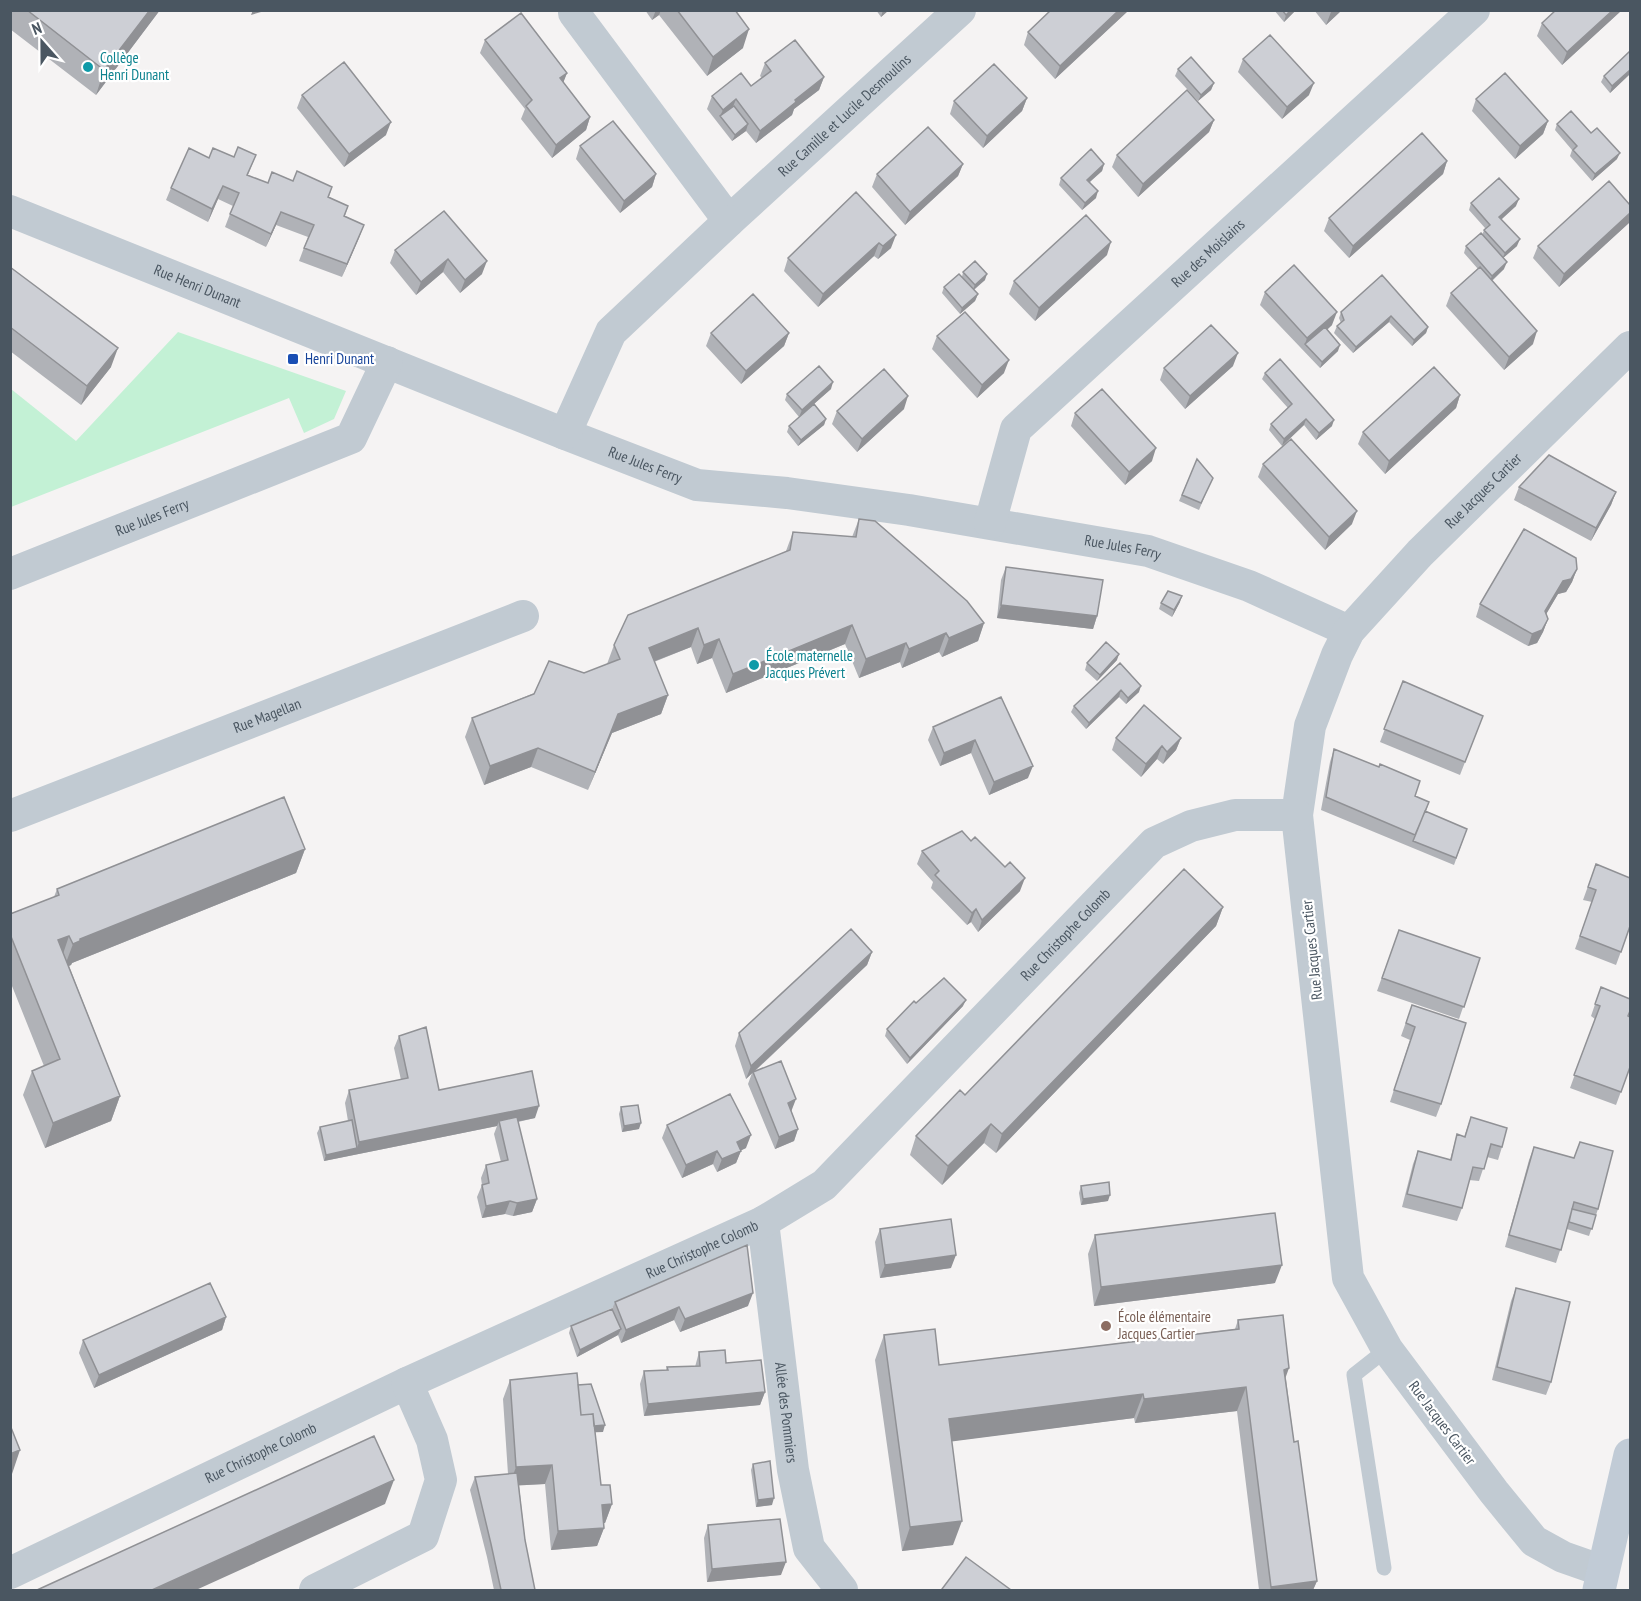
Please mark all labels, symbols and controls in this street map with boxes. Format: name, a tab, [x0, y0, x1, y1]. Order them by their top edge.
north arrow	[12, 12, 72, 72]
text: N	[29, 17, 44, 39]
place label: Collège Henri Dunant	[100, 48, 169, 84]
street label: Rue Camille et Lucile Desmoulins	[774, 50, 915, 180]
marker: Collège Henri Dunant	[81, 60, 95, 74]
street label: Rue des Moislains	[1167, 214, 1249, 291]
street label: Rue Henri Dunant	[151, 260, 244, 312]
place label: Henri Dunant	[305, 349, 374, 368]
marker: Henri Dunant	[286, 352, 300, 366]
street label: Rue Jules Ferry	[606, 442, 685, 487]
street label: Rue Jacques Cartier	[1440, 448, 1526, 532]
street label: Rue Jules Ferry	[112, 494, 192, 540]
street label: Rue Jules Ferry	[1083, 530, 1164, 564]
place label: École maternelle Jacques Prévert	[765, 646, 853, 682]
marker: École maternelle Jacques Prévert	[747, 658, 761, 672]
street label: Rue Magellan	[230, 694, 303, 737]
street label: Rue Christophe Colomb	[1016, 884, 1114, 985]
street label: Rue Jacques Cartier	[1297, 898, 1326, 1001]
street label: Rue Christophe Colomb	[643, 1215, 761, 1283]
place label: École élémentaire Jacques Cartier	[1117, 1307, 1211, 1343]
marker: École élémentaire Jacques Cartier	[1099, 1319, 1113, 1333]
street label: Allée des Pommiers	[771, 1361, 802, 1464]
street label: Rue Jacques Cartier	[1405, 1377, 1481, 1469]
street label: Rue Christophe Colomb	[202, 1418, 319, 1487]

